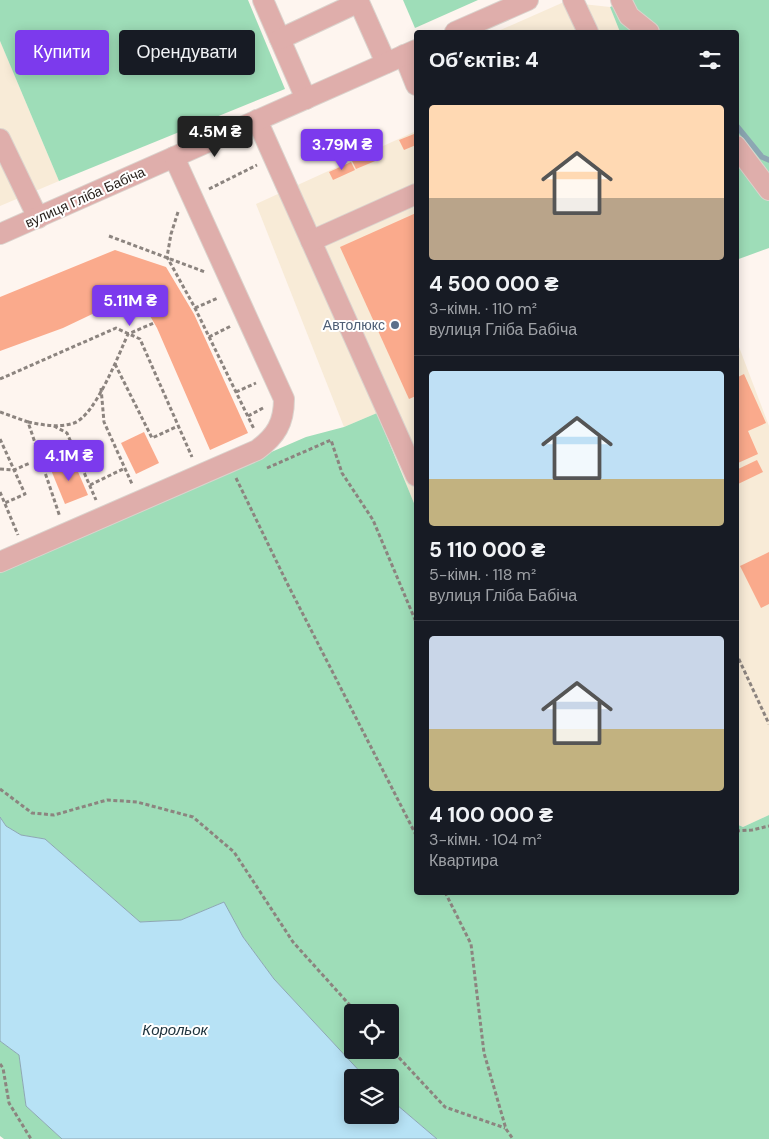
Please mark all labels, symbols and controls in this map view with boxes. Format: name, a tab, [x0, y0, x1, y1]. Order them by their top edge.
chip: Купити	[15, 30, 109, 75]
chip: Орендувати	[119, 30, 255, 75]
text: Об’єктів: 4	[429, 46, 539, 74]
icon: filters	[696, 46, 724, 74]
pin: 4.5M ₴	[174, 116, 256, 158]
text: 4.5M ₴	[189, 121, 242, 142]
pin: 3.79M ₴	[296, 128, 388, 171]
text: 3.79M ₴	[312, 134, 372, 155]
icon: home	[532, 138, 622, 228]
street label: вулиця Гліба Бабіча	[22, 162, 148, 232]
text: 4 500 000 ₴	[429, 270, 558, 298]
pin: 5.11M ₴	[84, 284, 176, 327]
text: 5.11M ₴	[103, 290, 157, 311]
text: 3-кімн. · 110 m²	[429, 298, 537, 319]
place label: Автолюкс	[323, 316, 385, 334]
marker: Автолюкс	[389, 319, 401, 331]
text: вулиця Гліба Бабіча	[429, 319, 577, 340]
icon: home	[532, 403, 622, 493]
pin: 4.1M ₴	[28, 440, 110, 482]
text: 4.1M ₴	[45, 445, 93, 466]
text: 5 110 000 ₴	[429, 536, 545, 564]
text: 5-кімн. · 118 m²	[429, 564, 536, 585]
text: вулиця Гліба Бабіча	[429, 585, 577, 606]
icon: home	[532, 668, 622, 758]
text: 4 100 000 ₴	[429, 801, 553, 829]
text: 3-кімн. · 104 m²	[429, 829, 542, 850]
text: Квартира	[429, 850, 498, 871]
map controls	[344, 1004, 399, 1124]
button: locate	[344, 1004, 399, 1059]
water label: Корольок	[142, 1020, 209, 1040]
button: layers	[344, 1069, 399, 1124]

